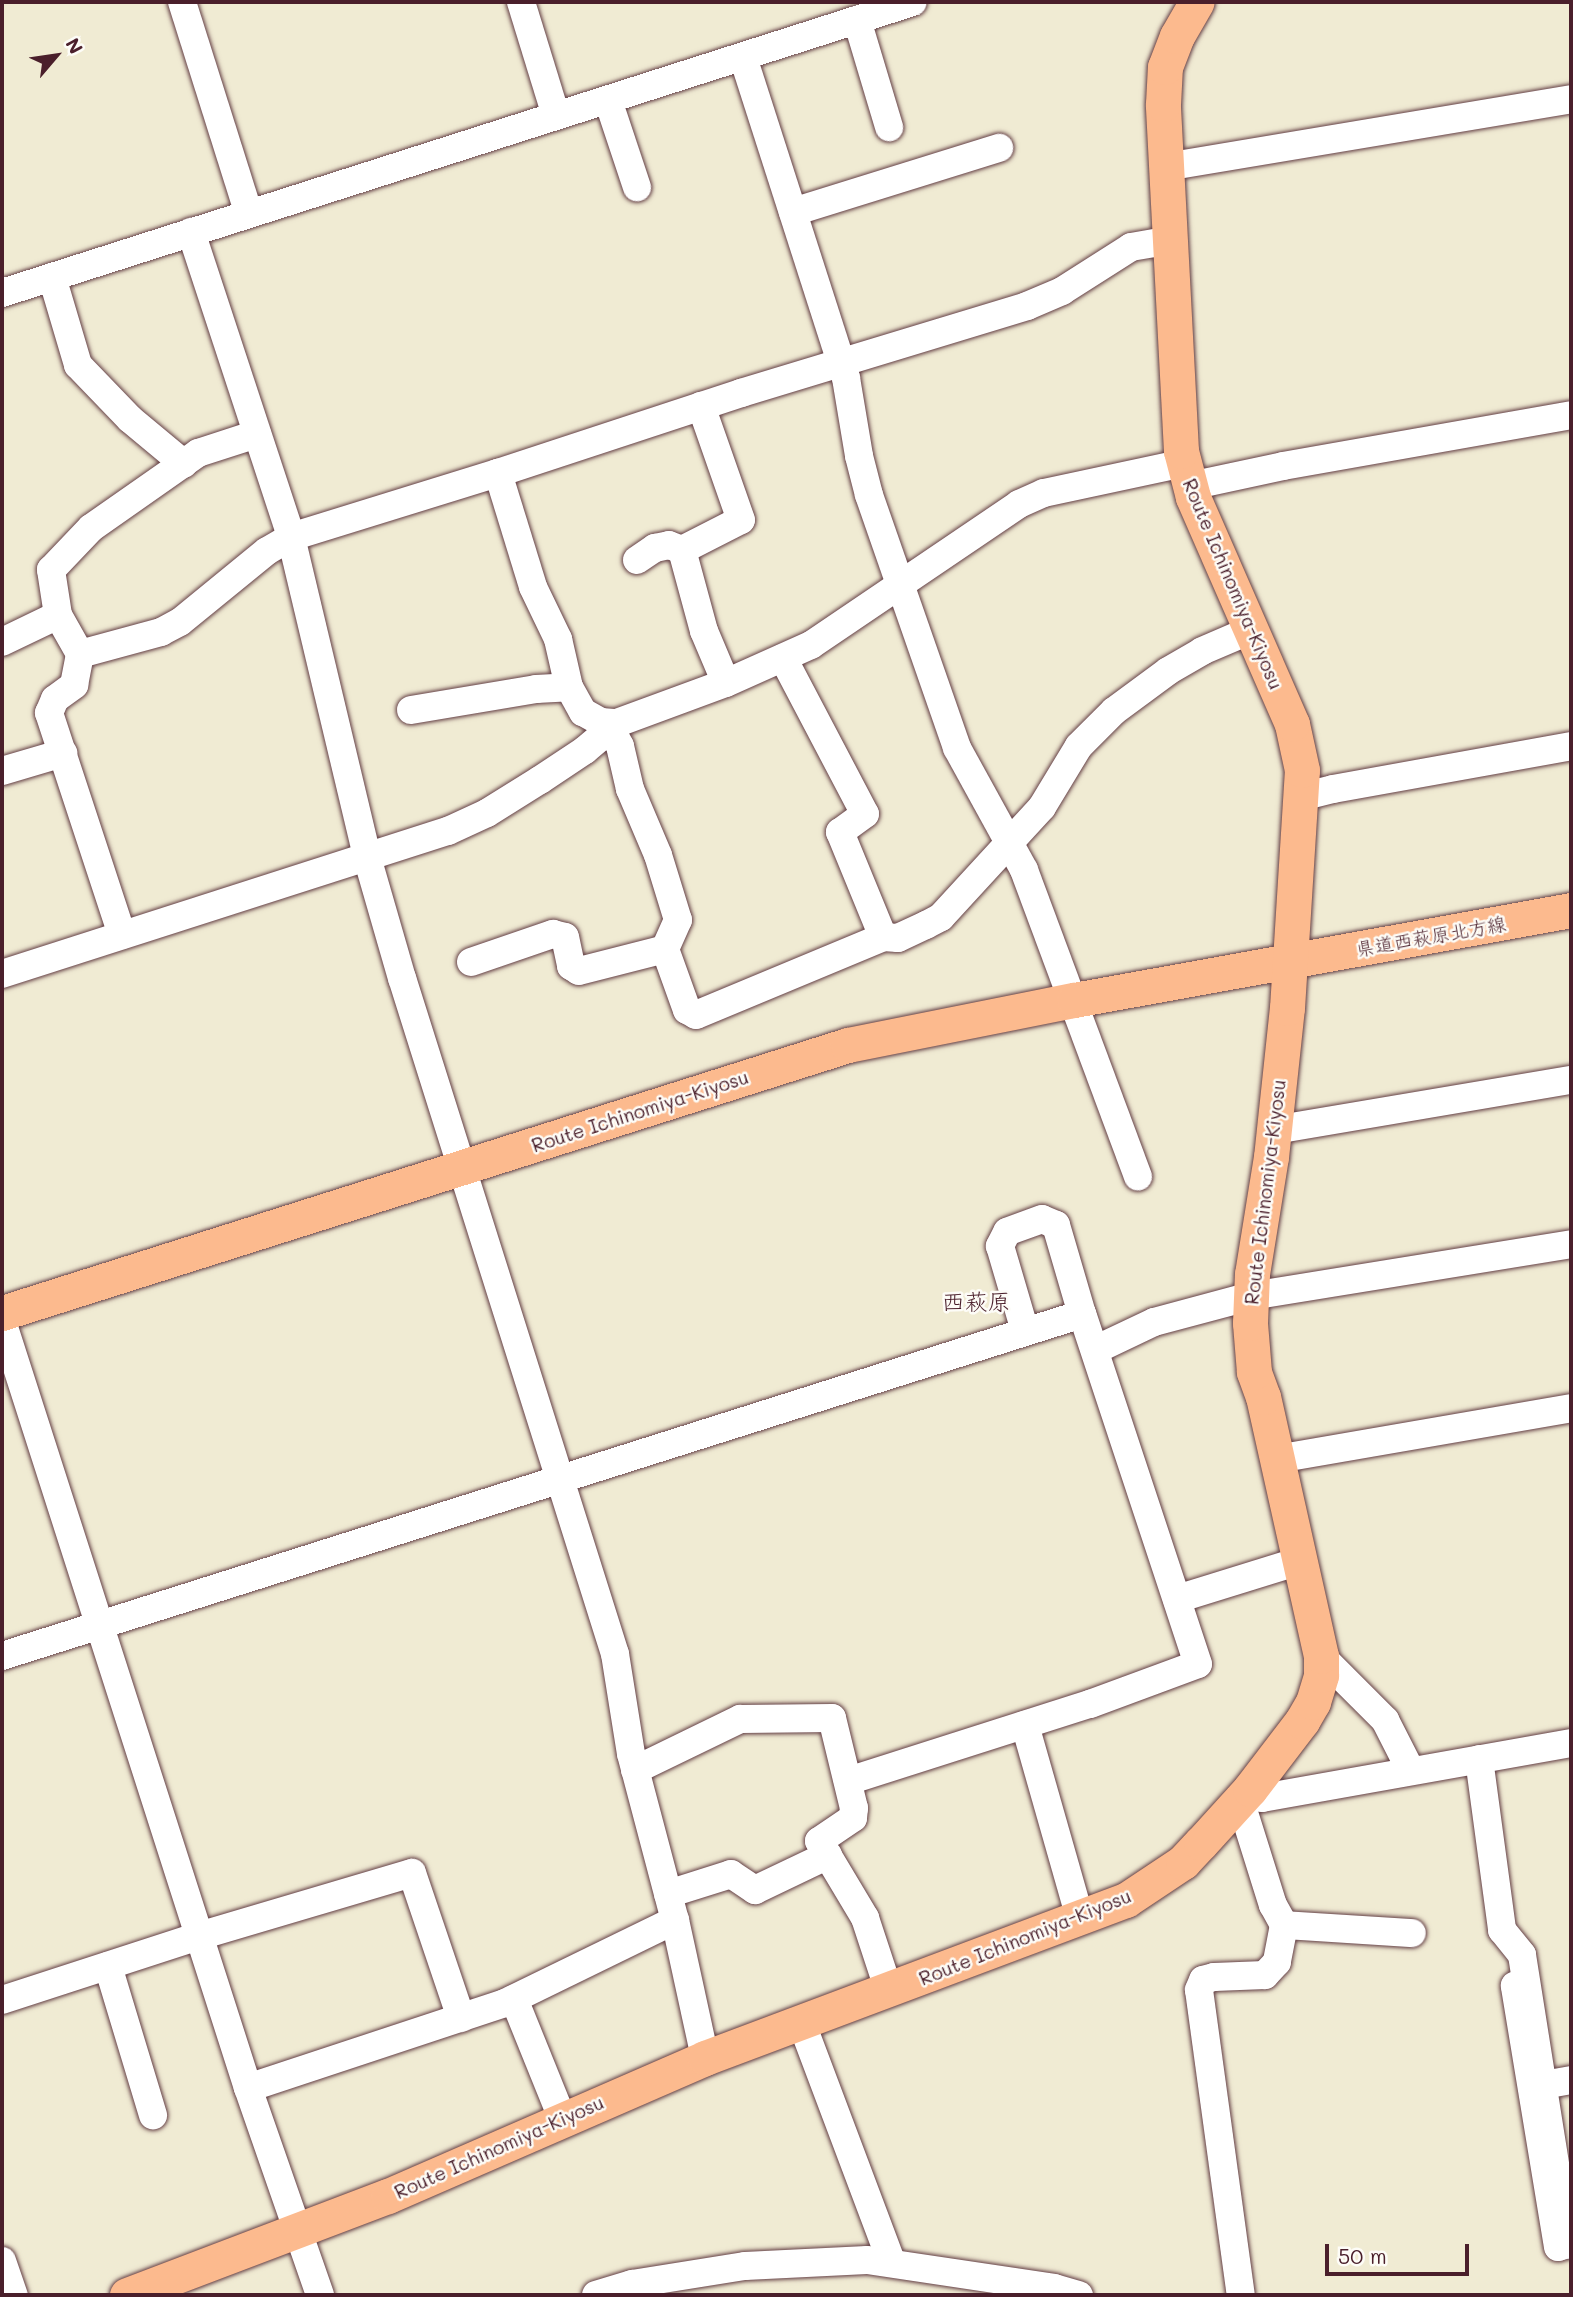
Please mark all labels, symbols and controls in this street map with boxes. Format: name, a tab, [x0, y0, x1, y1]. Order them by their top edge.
north arrow	[21, 21, 91, 91]
text: N	[60, 33, 89, 58]
street label: Route Ichinomiya-Kiyosu	[1178, 475, 1288, 693]
street label: 県道西萩原北方線	[1354, 912, 1508, 960]
street label: Route Ichinomiya-Kiyosu	[529, 1065, 751, 1157]
street label: Route Ichinomiya-Kiyosu	[1240, 1078, 1290, 1306]
district label: 西萩原	[942, 1287, 1010, 1315]
street label: Route Ichinomiya-Kiyosu	[916, 1884, 1134, 1990]
street label: Route Ichinomiya-Kiyosu	[391, 2090, 607, 2204]
scale bar	[1328, 2230, 1472, 2274]
text: 50 m	[1338, 2242, 1387, 2269]

